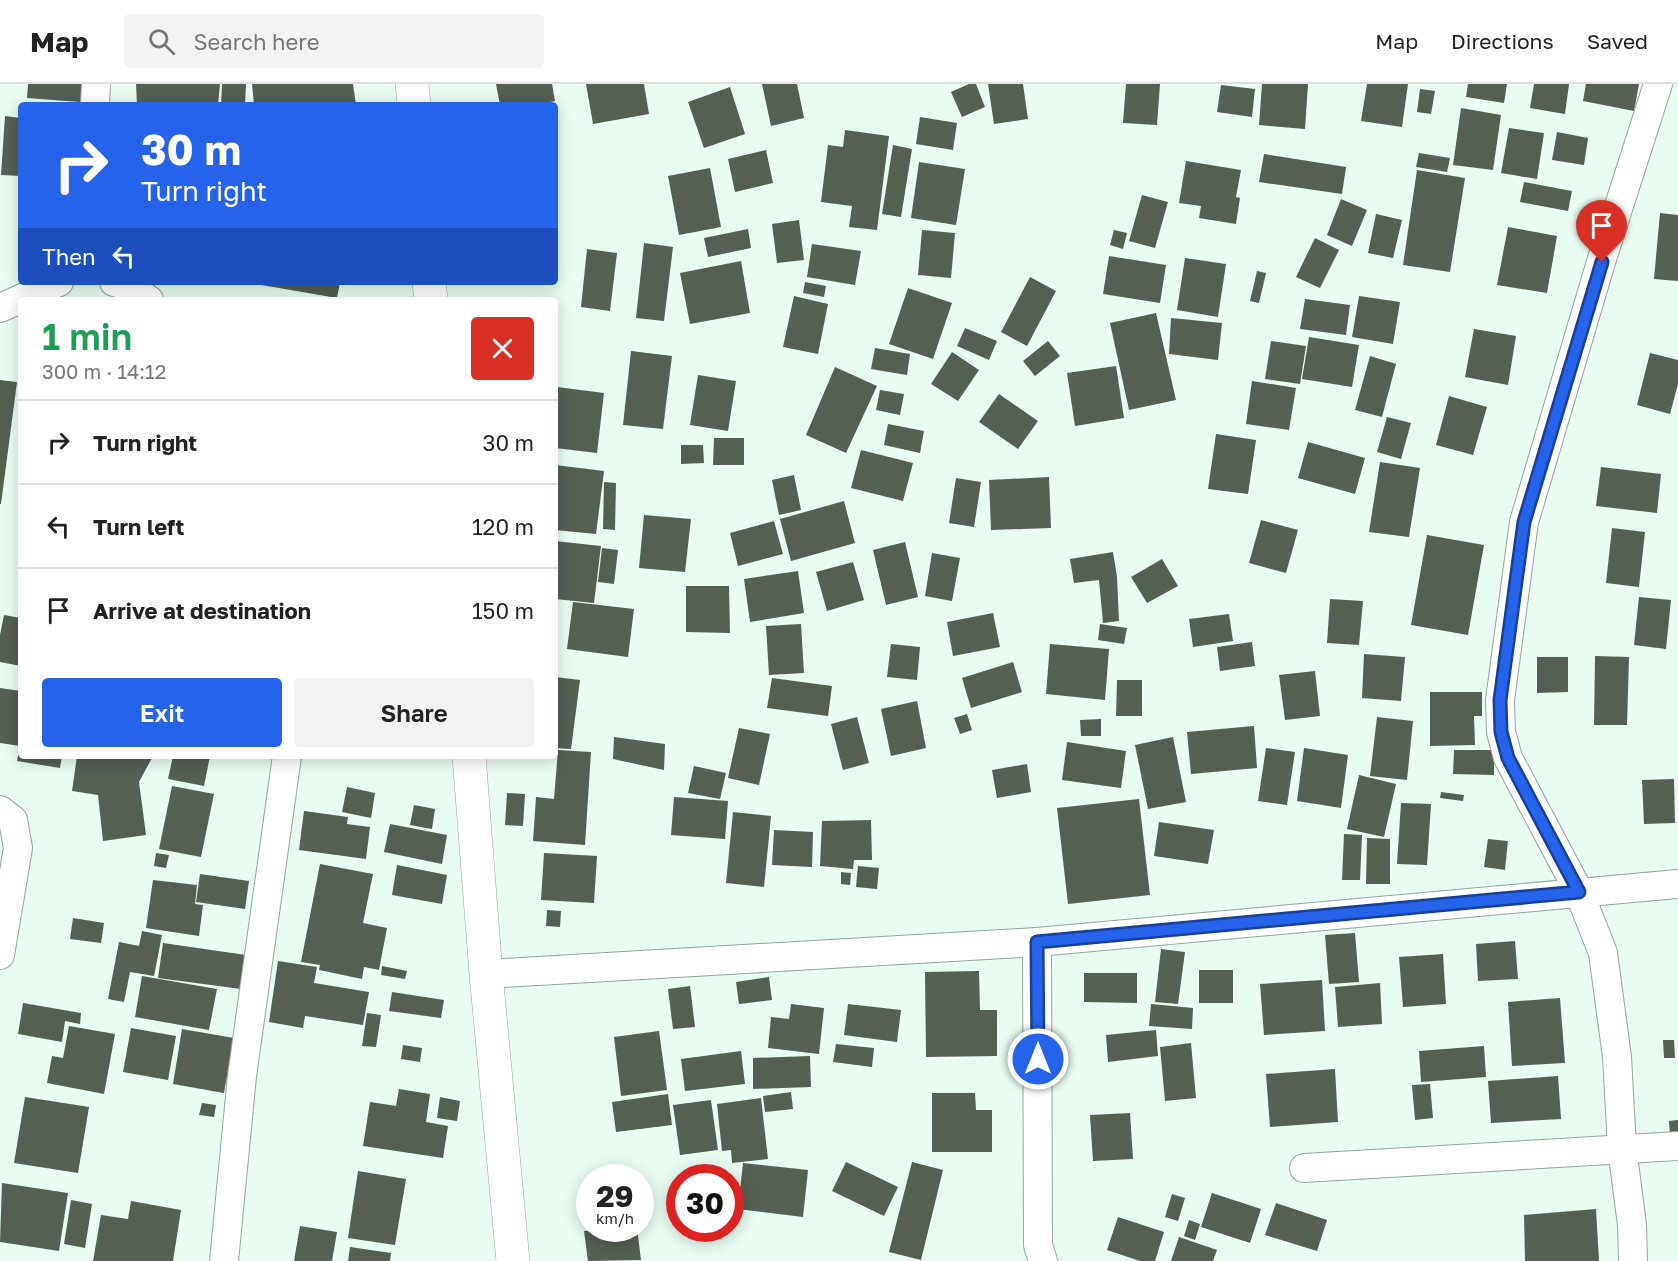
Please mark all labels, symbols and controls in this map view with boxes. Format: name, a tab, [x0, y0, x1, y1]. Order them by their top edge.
search box	[124, 14, 544, 68]
text: Map	[30, 25, 88, 58]
icon: search	[145, 25, 178, 58]
text: Search here	[193, 28, 319, 55]
text: Map	[1375, 28, 1418, 54]
text: Directions	[1451, 28, 1554, 54]
text: Saved	[1587, 28, 1648, 54]
text: 30 m	[141, 124, 241, 174]
icon: right	[42, 126, 120, 204]
text: Turn right	[141, 175, 267, 207]
pin	[1576, 200, 1627, 262]
icon: arrive	[1585, 209, 1618, 242]
icon: left	[107, 240, 140, 273]
text: Then	[42, 243, 95, 270]
text: 1 min	[42, 315, 132, 358]
button: close	[471, 317, 534, 380]
text: 300 m · 14:12	[42, 359, 166, 383]
icon: right	[42, 426, 75, 459]
text: Turn right	[93, 429, 197, 456]
text: 30 m	[483, 429, 534, 456]
icon: left	[42, 510, 75, 543]
text: Turn left	[93, 513, 184, 540]
text: 120 m	[472, 513, 534, 540]
icon: arrive	[42, 594, 75, 627]
text: Arrive at destination	[93, 597, 311, 624]
text: 150 m	[472, 597, 534, 624]
button: Exit	[42, 678, 282, 747]
button: Share	[294, 678, 534, 747]
position arrow	[1006, 1027, 1070, 1091]
speed limit sign: 30	[666, 1164, 744, 1242]
text: 29	[596, 1178, 634, 1214]
text: km/h	[596, 1209, 634, 1227]

